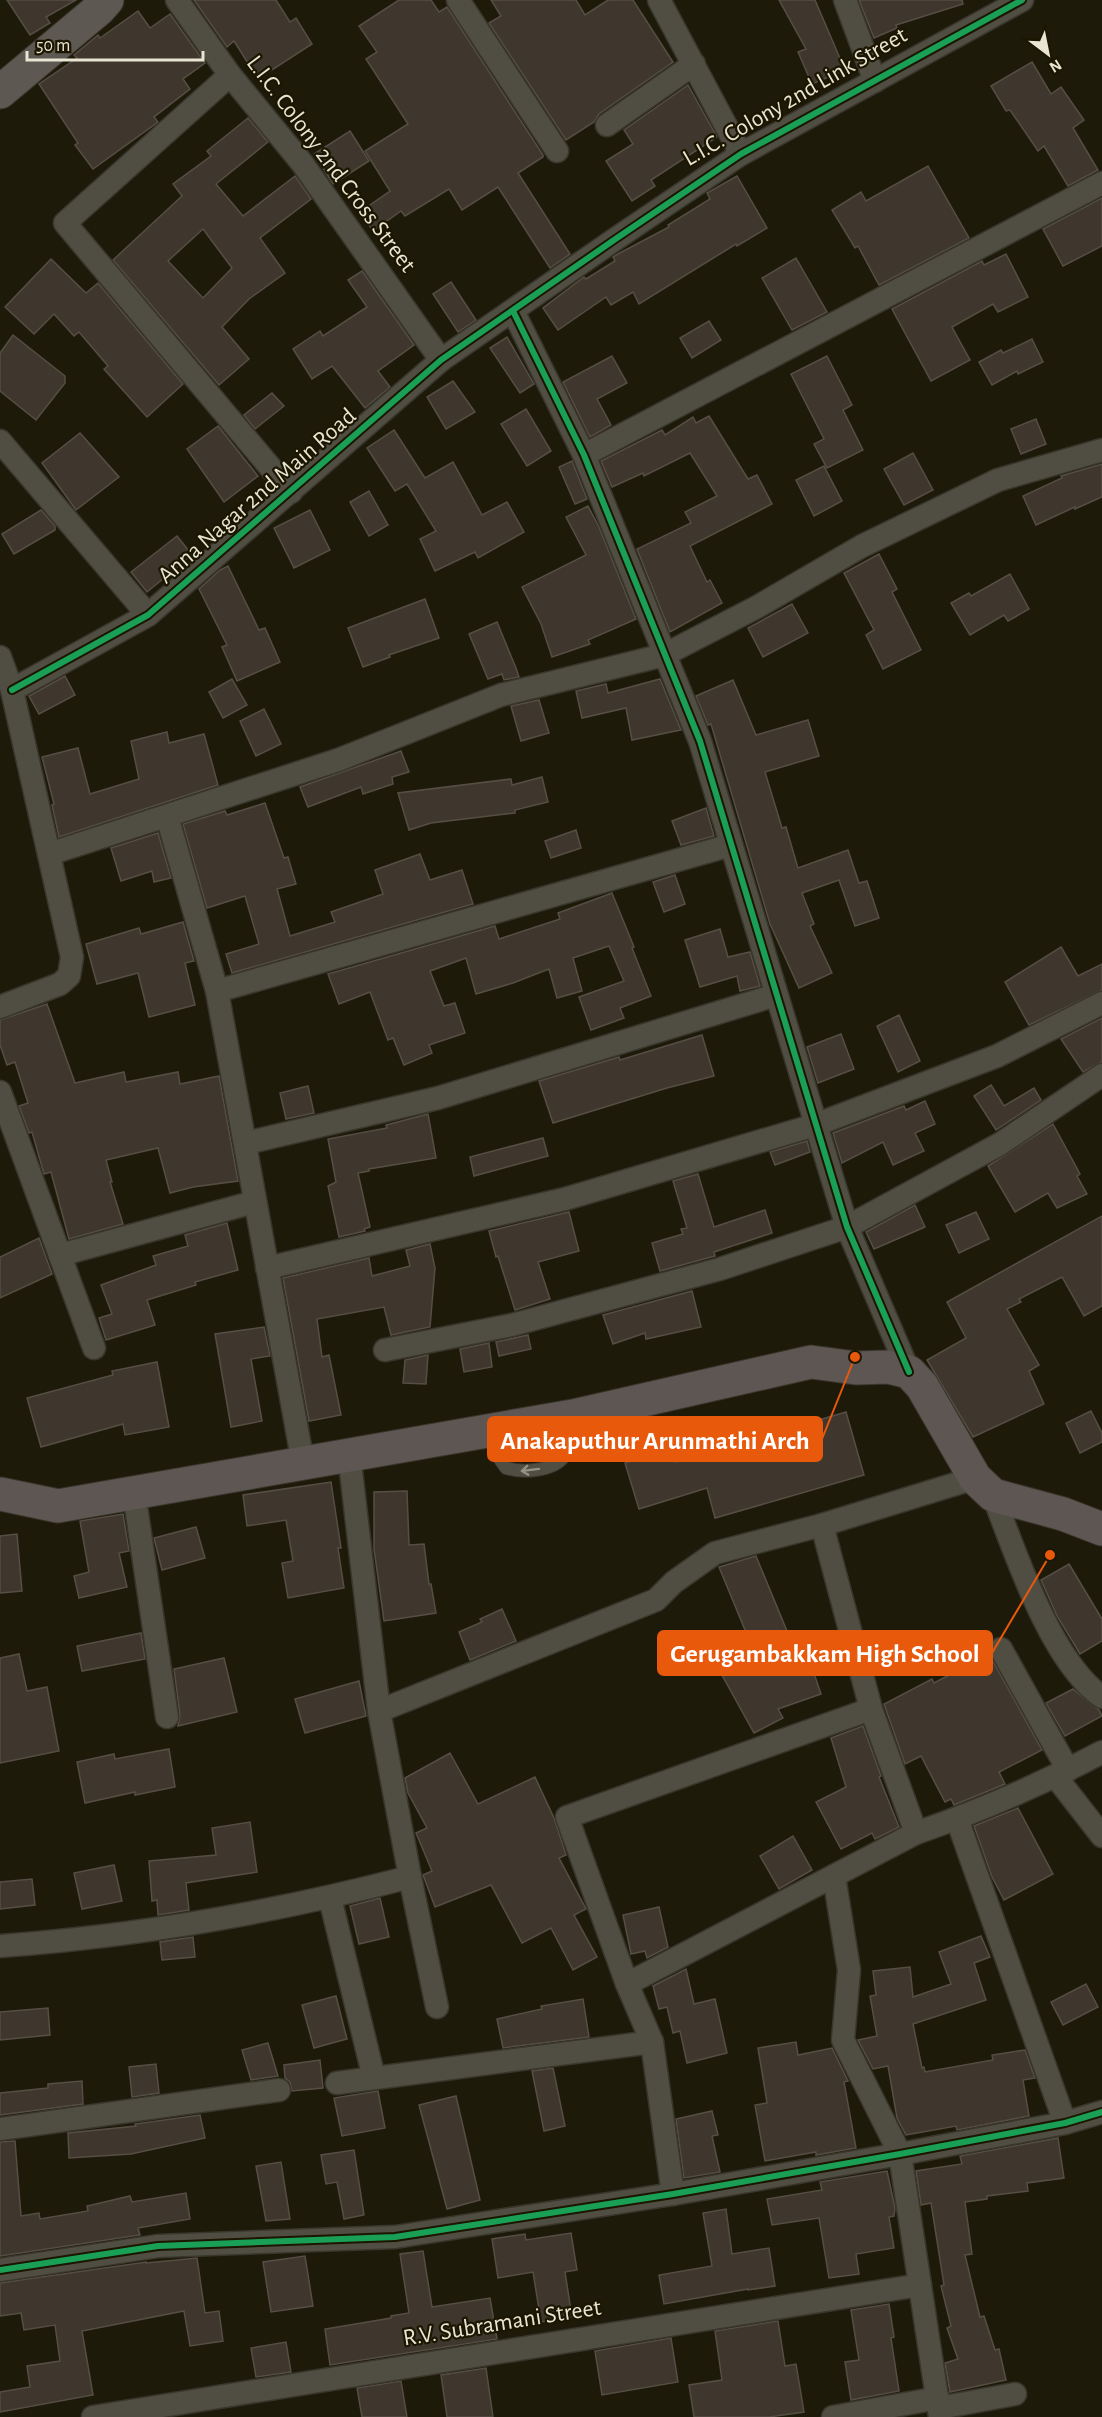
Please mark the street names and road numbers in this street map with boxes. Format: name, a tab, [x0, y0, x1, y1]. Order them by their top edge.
street label: L.I.C. Colony 2nd Link Street	[679, 23, 911, 171]
street label: L.I.C. Colony 2nd Cross Street	[242, 51, 420, 277]
street label: Anna Nagar 2nd Main Road	[153, 404, 361, 588]
street label: R.V. Subramani Street	[401, 2295, 603, 2351]

